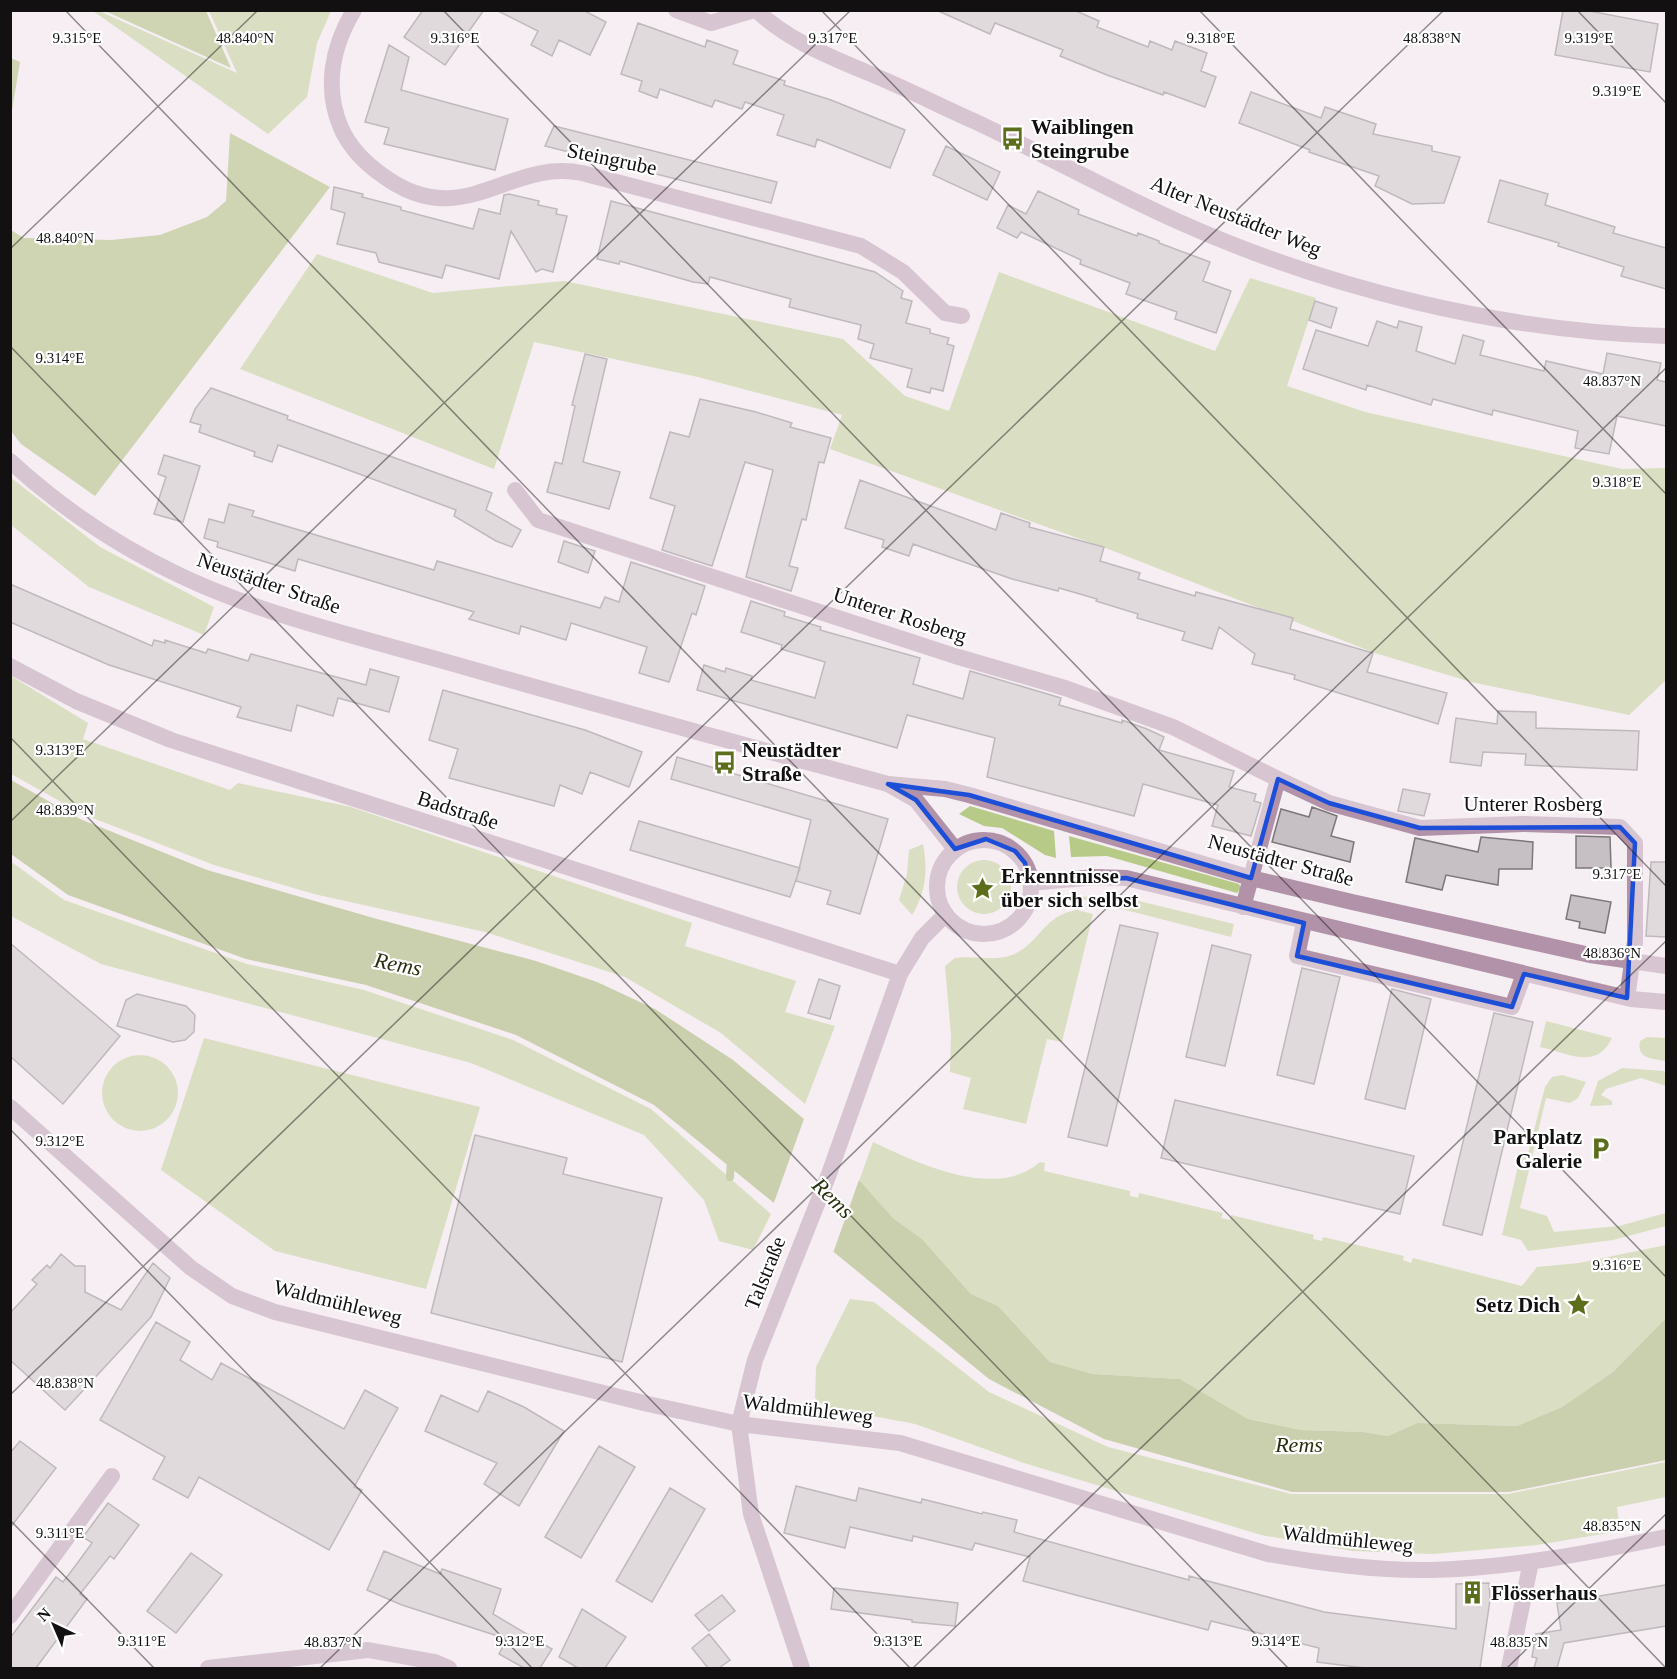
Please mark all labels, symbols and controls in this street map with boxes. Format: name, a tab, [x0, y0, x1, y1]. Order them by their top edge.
text: 9.315°E	[53, 30, 101, 46]
text: 48.840°N	[216, 30, 274, 46]
text: 9.316°E	[431, 30, 479, 46]
text: 9.317°E	[809, 30, 857, 46]
text: 9.318°E	[1187, 30, 1235, 46]
text: 48.838°N	[1403, 30, 1461, 46]
text: 9.319°E	[1565, 30, 1613, 46]
text: 9.319°E	[1593, 83, 1641, 99]
place label: Waiblingen Steingrube	[1031, 115, 1134, 163]
bus stop icon: Waiblingen Steingrube	[1000, 126, 1026, 152]
street label: Steingrube	[565, 138, 659, 180]
street label: Alter Neustädter Weg	[1147, 171, 1325, 261]
text: 48.840°N	[36, 230, 94, 246]
text: 9.314°E	[36, 350, 84, 366]
text: 48.837°N	[1583, 373, 1641, 389]
text: 9.318°E	[1593, 474, 1641, 490]
street label: Neustädter Straße	[194, 547, 344, 619]
street label: Unterer Rosberg	[830, 582, 970, 648]
place label: Neustädter Straße	[742, 738, 841, 786]
text: 9.313°E	[36, 742, 84, 758]
bus stop icon: Neustädter Straße	[711, 749, 737, 775]
street label: Badstraße	[414, 786, 502, 834]
street label: Unterer Rosberg	[1464, 792, 1603, 816]
text: 48.839°N	[36, 802, 94, 818]
street label: Neustädter Straße	[1206, 829, 1356, 891]
place label: Erkenntnisse über sich selbst	[1001, 864, 1138, 912]
text: 9.317°E	[1593, 866, 1641, 882]
place icon: Erkenntnisse über sich selbst	[970, 875, 996, 901]
text: 48.836°N	[1583, 945, 1641, 961]
water label: Rems	[371, 947, 424, 981]
place label: Parkplatz Galerie	[1493, 1125, 1582, 1173]
text: 9.312°E	[36, 1133, 84, 1149]
parking icon: Parkplatz Galerie	[1587, 1136, 1613, 1162]
water label: Rems	[806, 1172, 859, 1224]
street label: Talstraße	[740, 1233, 790, 1313]
text: 9.316°E	[1593, 1257, 1641, 1273]
street label: Waldmühleweg	[271, 1274, 405, 1330]
place icon: Setz Dich	[1565, 1292, 1591, 1318]
place label: Setz Dich	[1475, 1293, 1560, 1317]
text: 48.838°N	[36, 1375, 94, 1391]
street label: Waldmühleweg	[741, 1389, 875, 1429]
water label: Rems	[1274, 1432, 1323, 1457]
text: 48.835°N	[1583, 1518, 1641, 1534]
street label: Waldmühleweg	[1281, 1520, 1415, 1558]
text: 9.311°E	[36, 1525, 84, 1541]
building icon: Flösserhaus	[1460, 1580, 1486, 1606]
place label: Flösserhaus	[1491, 1581, 1597, 1605]
north arrow	[24, 1595, 84, 1655]
text: N	[34, 1604, 54, 1625]
text: 9.311°E	[118, 1633, 166, 1649]
text: 9.312°E	[496, 1633, 544, 1649]
text: 9.313°E	[874, 1633, 922, 1649]
text: 9.314°E	[1252, 1633, 1300, 1649]
text: 48.837°N	[304, 1634, 362, 1650]
text: 48.835°N	[1490, 1634, 1548, 1650]

